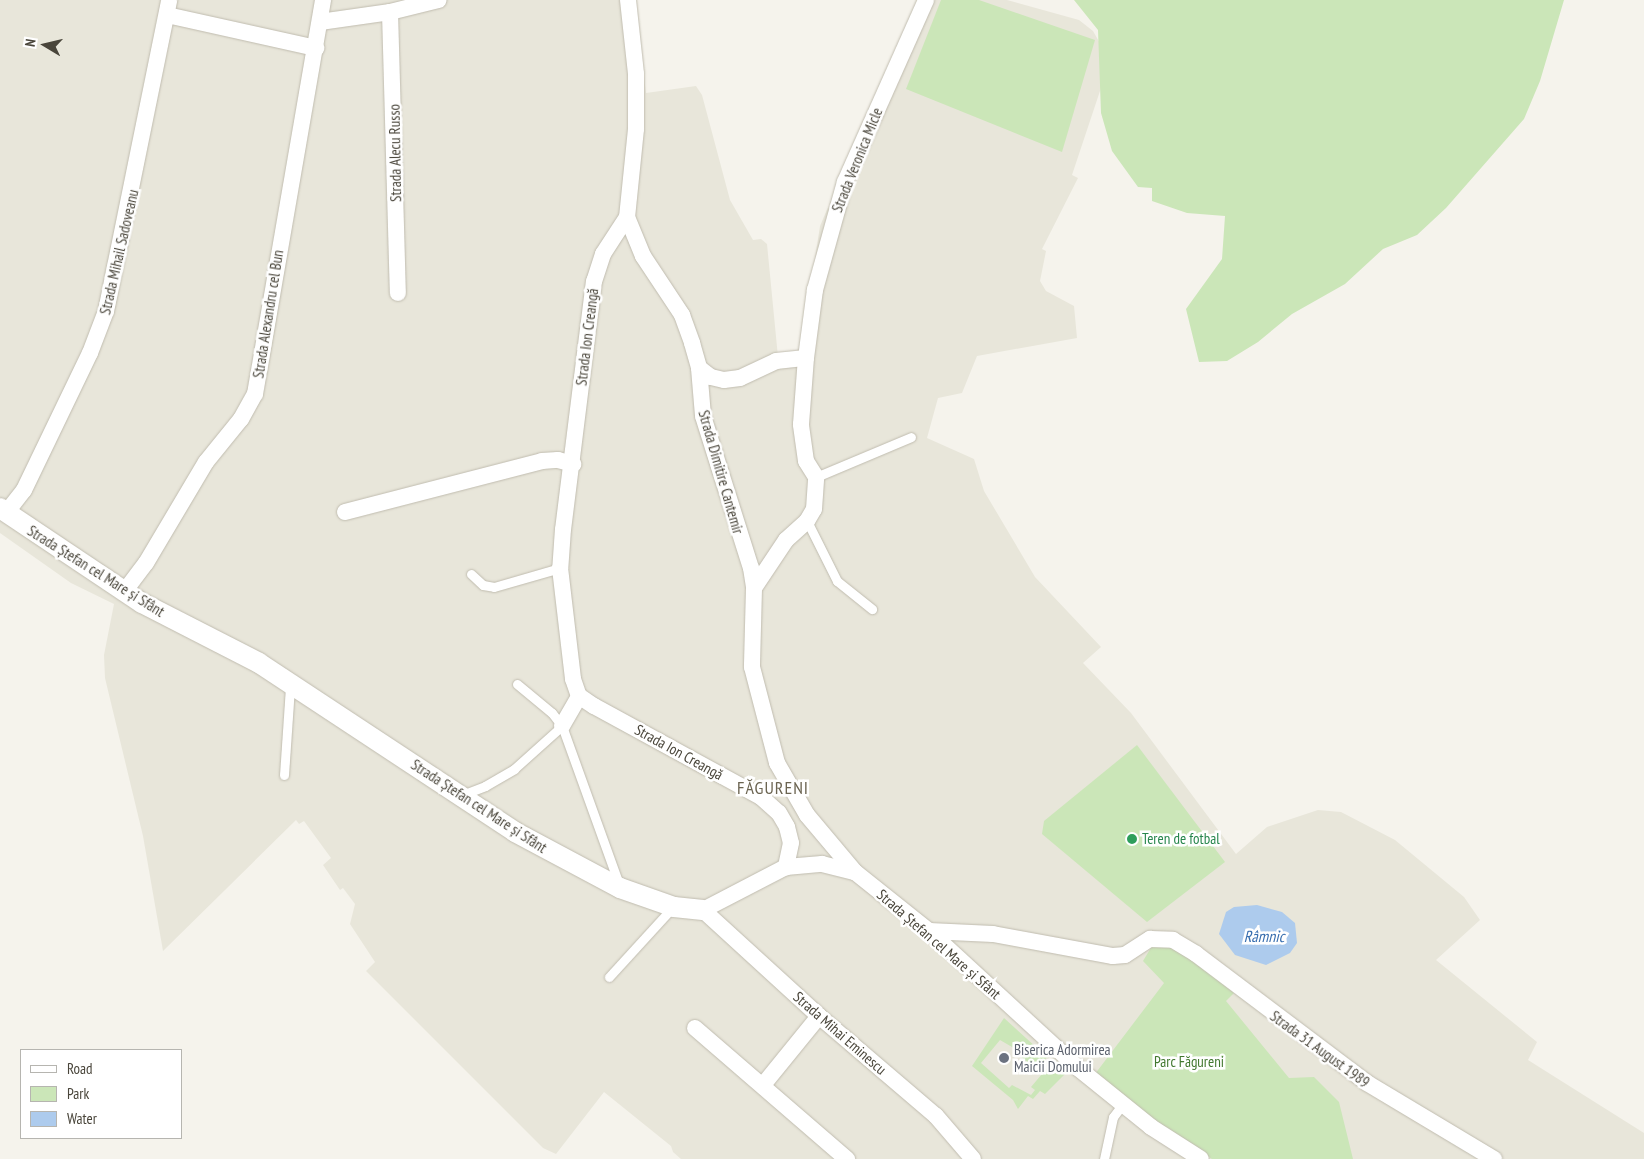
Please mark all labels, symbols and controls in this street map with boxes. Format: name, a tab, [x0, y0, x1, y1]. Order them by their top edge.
north arrow	[20, 20, 70, 70]
text: N	[21, 38, 40, 48]
street label: Strada Alecu Russo	[385, 104, 405, 202]
street label: Strada Veronica Micle	[828, 105, 886, 215]
street label: Strada Mihail Sadoveanu	[96, 188, 142, 316]
street label: Strada Alexandru cel Bun	[249, 248, 287, 380]
street label: Strada Ion Creangă	[572, 287, 602, 387]
street label: Strada Dimitire Cantemir	[695, 408, 747, 536]
street label: Strada Ștefan cel Mare și Sfânt	[24, 521, 168, 621]
street label: Strada Ion Creangă	[632, 720, 726, 784]
street label: Strada Ștefan cel Mare și Sfânt	[408, 755, 550, 857]
district label: FĂGURENI	[736, 777, 810, 799]
place label: Teren de fotbal	[1142, 830, 1220, 848]
marker: Teren de fotbal	[1126, 833, 1138, 845]
street label: Strada Ștefan cel Mare și Sfânt	[873, 885, 1005, 1003]
water label: Râmnic	[1244, 926, 1284, 946]
street label: Strada Mihai Eminescu	[790, 988, 890, 1078]
street label: Strada 31 August 1989	[1267, 1007, 1373, 1091]
place label: Biserica Adormirea Maicii Domului	[1014, 1040, 1111, 1075]
legend	[20, 1049, 182, 1139]
marker: Biserica Adormirea Maicii Domului	[998, 1052, 1010, 1064]
park label: Parc Făgureni	[1154, 1053, 1224, 1071]
text: Road	[67, 1059, 93, 1078]
text: Park	[67, 1084, 89, 1103]
text: Water	[67, 1109, 97, 1128]

